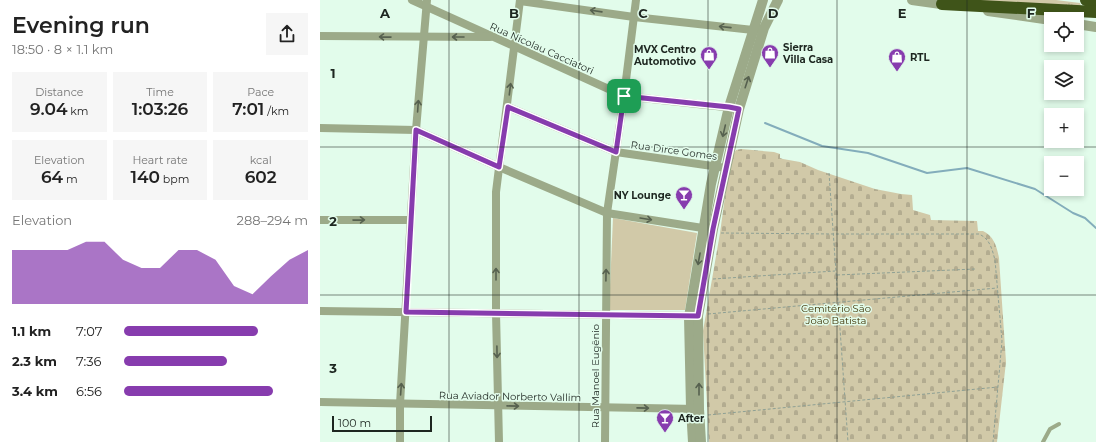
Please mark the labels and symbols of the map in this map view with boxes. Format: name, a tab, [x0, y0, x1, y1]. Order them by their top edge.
text: A	[379, 5, 391, 21]
text: B	[509, 5, 519, 21]
text: C	[638, 5, 648, 21]
text: D	[768, 5, 779, 21]
text: E	[898, 5, 907, 21]
text: F	[1027, 5, 1035, 21]
one-way arrow	[590, 8, 603, 15]
street label: Rua Nicolau Cacciatori	[488, 20, 596, 77]
one-way arrow	[719, 23, 732, 31]
one-way arrow	[379, 33, 392, 40]
one-way arrow	[452, 33, 465, 41]
place label: Sierra Villa Casa	[782, 41, 833, 66]
place label: MVX Centro Automotivo	[633, 43, 696, 68]
shop icon: Sierra Villa Casa	[760, 43, 780, 68]
shop icon: MVX Centro Automotivo	[699, 45, 719, 70]
shop icon: RTL	[887, 47, 907, 72]
place label: RTL	[910, 51, 929, 64]
text: 1	[330, 65, 336, 81]
one-way arrow	[744, 76, 751, 89]
pin	[607, 79, 641, 113]
one-way arrow	[506, 83, 514, 96]
one-way arrow	[415, 100, 422, 113]
one-way arrow	[720, 124, 728, 137]
street label: Rua Dirce Gomes	[630, 138, 718, 163]
bar icon: NY Lounge	[674, 185, 694, 210]
place label: NY Lounge	[614, 189, 671, 202]
text: 2	[329, 213, 337, 229]
one-way arrow	[639, 215, 652, 223]
one-way arrow	[352, 216, 365, 224]
one-way arrow	[694, 252, 702, 265]
one-way arrow	[492, 268, 500, 281]
one-way arrow	[602, 269, 610, 282]
park label: Cemitério São João Batista	[801, 302, 871, 327]
street label: Rua Manoel Eugênio	[589, 324, 602, 428]
one-way arrow	[493, 345, 501, 358]
text: 3	[328, 360, 337, 376]
one-way arrow	[398, 383, 405, 396]
one-way arrow	[695, 383, 703, 396]
street label: Rua Aviador Norberto Vallim	[439, 389, 581, 404]
one-way arrow	[506, 402, 519, 410]
one-way arrow	[636, 404, 649, 411]
bar icon: After	[655, 408, 675, 433]
place label: After	[677, 412, 705, 425]
scale bar	[332, 414, 432, 433]

